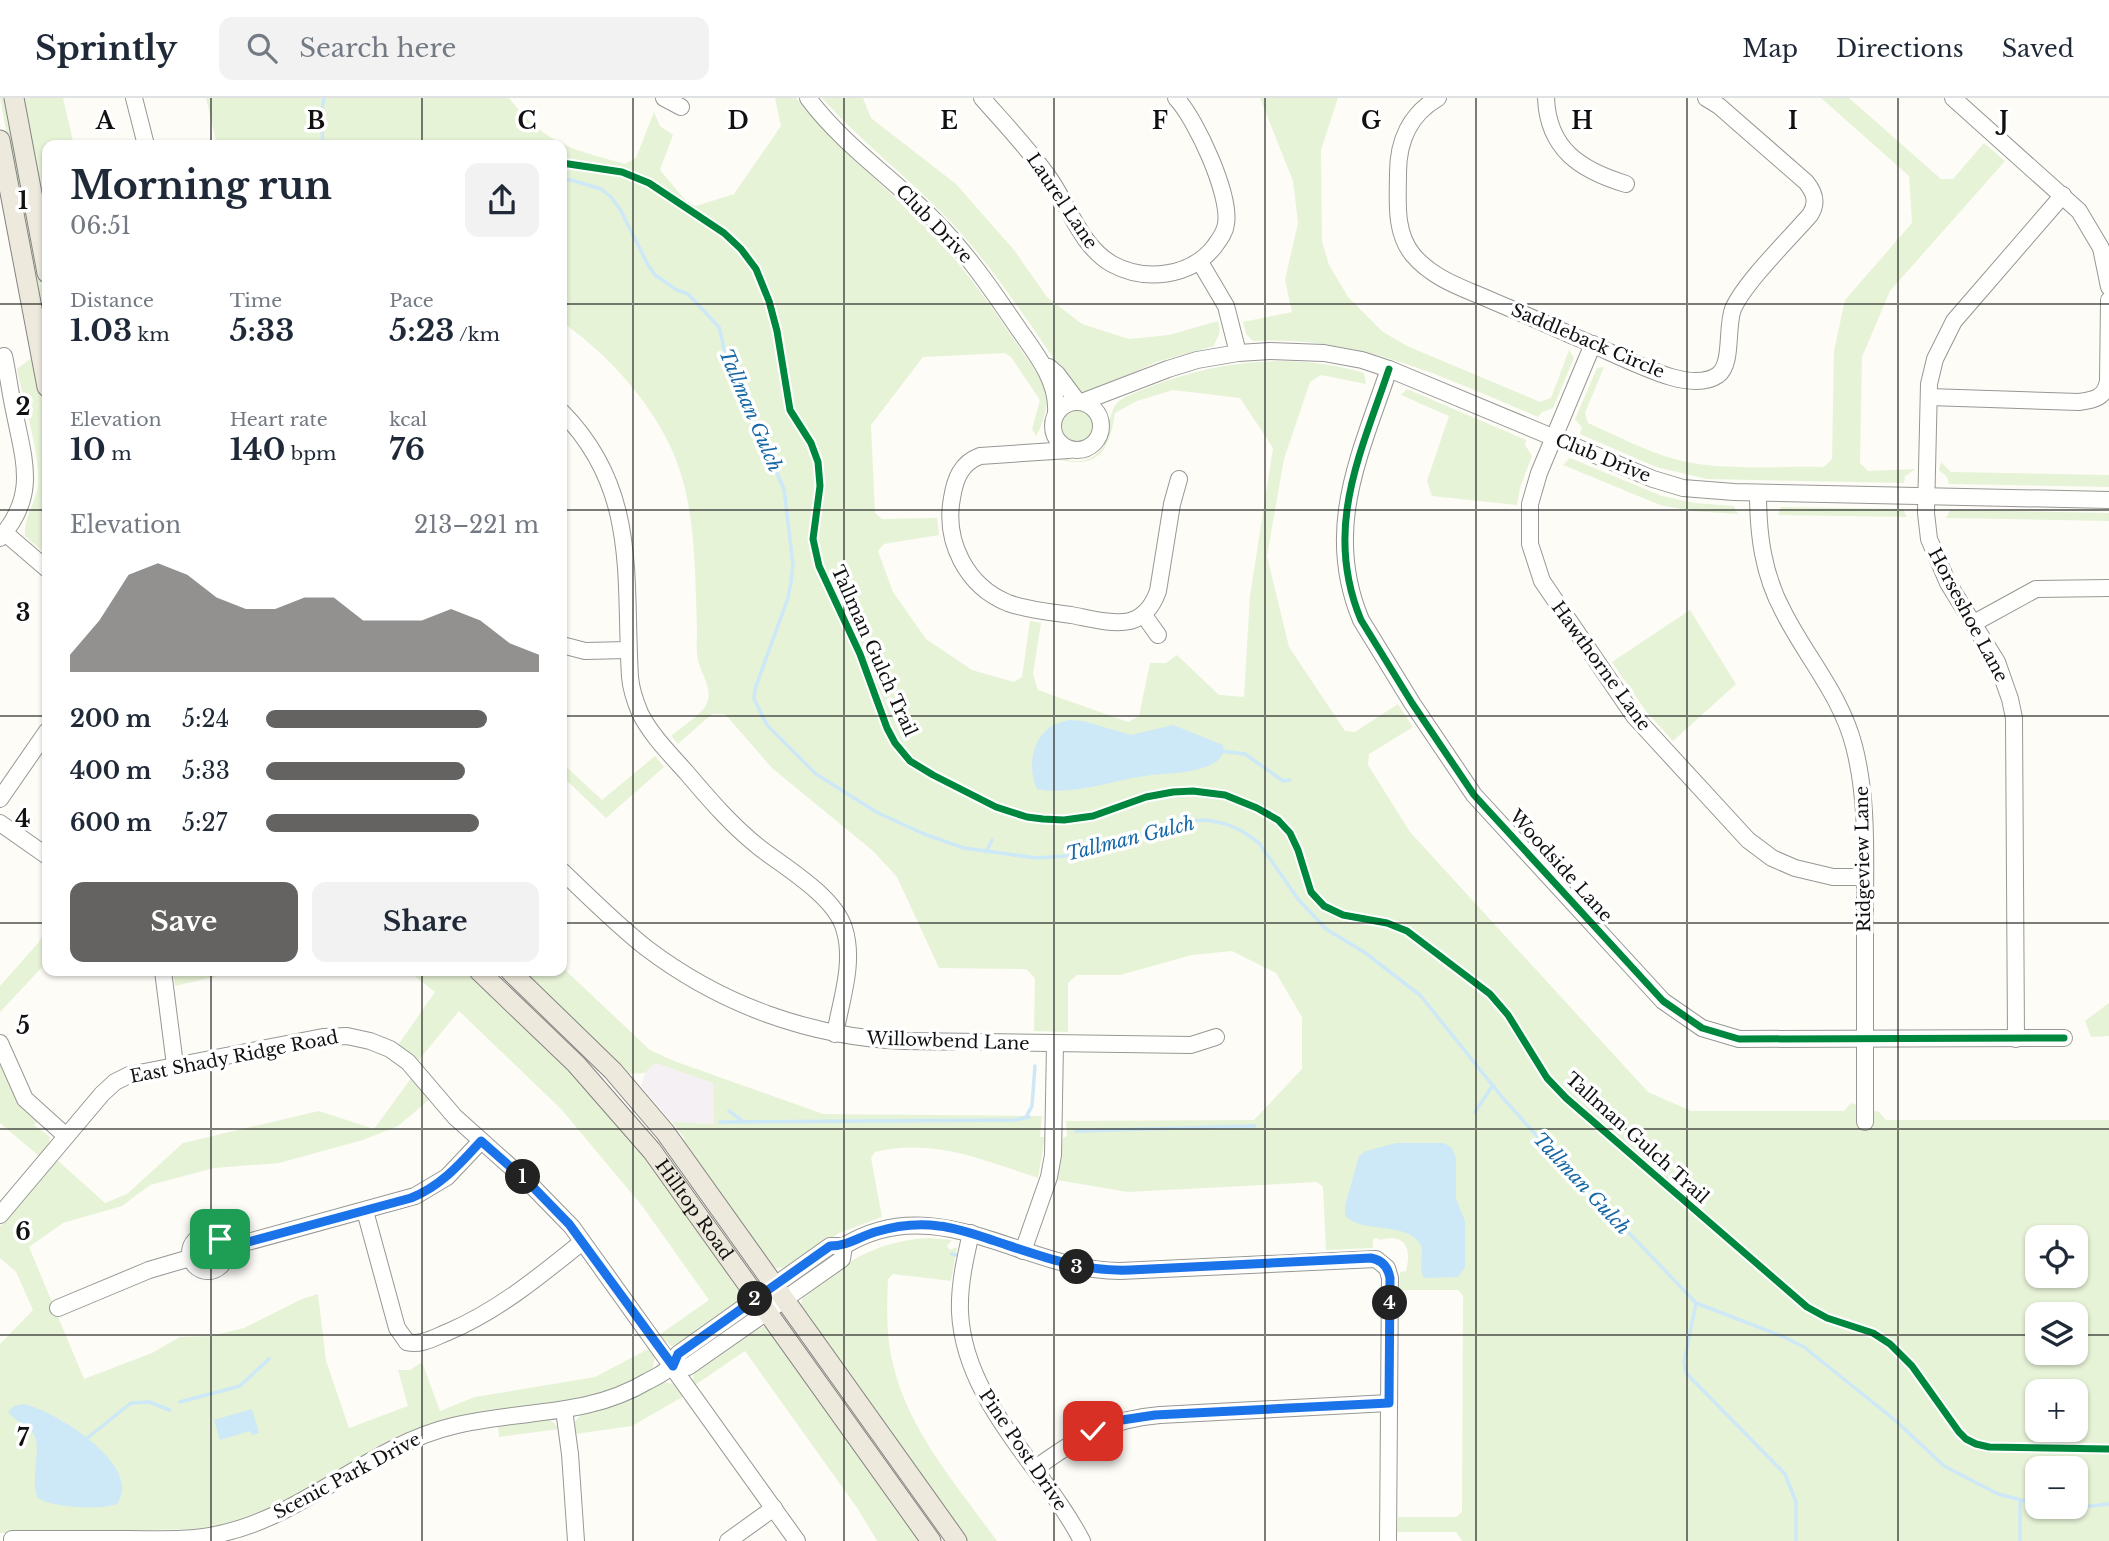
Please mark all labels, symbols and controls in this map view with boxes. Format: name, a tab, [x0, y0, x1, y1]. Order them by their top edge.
search box	[219, 17, 709, 80]
text: Sprintly	[35, 28, 177, 69]
icon: search	[243, 29, 281, 67]
text: Search here	[299, 32, 456, 64]
text: Map	[1742, 34, 1798, 63]
text: Directions	[1836, 34, 1964, 63]
text: Saved	[2002, 34, 2074, 63]
text: A	[95, 107, 116, 135]
text: B	[307, 107, 325, 135]
text: C	[518, 107, 536, 135]
text: D	[727, 107, 749, 135]
text: E	[940, 107, 958, 135]
text: F	[1152, 107, 1168, 135]
text: G	[1361, 107, 1381, 135]
text: H	[1571, 107, 1593, 135]
text: I	[1788, 107, 1798, 135]
text: J	[1995, 107, 2009, 135]
street label: Laurel Lane	[1022, 149, 1102, 253]
text: Morning run	[70, 162, 332, 209]
button: share	[465, 163, 539, 237]
street label: Club Drive	[891, 180, 977, 268]
text: 1	[18, 187, 28, 215]
text: 06:51	[70, 212, 131, 240]
text: Distance	[70, 289, 154, 312]
text: Time	[230, 289, 282, 312]
text: Pace	[389, 289, 434, 312]
street label: Saddleback Circle	[1508, 299, 1668, 383]
text: 1.03	[70, 312, 132, 349]
text: 5:33	[230, 312, 294, 349]
text: 5:23	[389, 312, 454, 349]
text: km	[132, 323, 170, 346]
text: /km	[454, 323, 500, 346]
water label: Tallman Gulch	[714, 345, 787, 475]
text: 2	[16, 393, 30, 421]
text: Elevation	[70, 408, 162, 431]
text: Heart rate	[230, 408, 328, 431]
text: kcal	[389, 408, 427, 431]
street label: Club Drive	[1552, 429, 1654, 487]
text: 10	[70, 431, 106, 468]
text: 140	[230, 431, 285, 468]
text: 76	[389, 431, 425, 468]
text: m	[106, 442, 132, 465]
text: bpm	[285, 442, 336, 465]
text: Elevation	[70, 511, 181, 539]
text: 213–221 m	[414, 511, 539, 539]
street label: Horseshoe Lane	[1923, 544, 2013, 686]
street label: Tallman Gulch Trail	[826, 562, 922, 740]
street label: Hawthorne Lane	[1547, 597, 1655, 735]
text: 3	[16, 599, 30, 627]
text: 200 m	[70, 705, 151, 733]
text: 5:24	[182, 705, 229, 733]
text: 400 m	[70, 757, 152, 785]
text: 5:33	[182, 757, 230, 785]
street label: Ridgeview Lane	[1851, 786, 1875, 932]
text: 4	[15, 805, 31, 833]
street label: Woodside Lane	[1504, 805, 1617, 927]
text: 600 m	[70, 809, 152, 837]
text: 5:27	[182, 809, 227, 837]
water label: Tallman Gulch	[1064, 811, 1197, 866]
button: Save	[70, 882, 298, 962]
button: Share	[312, 882, 539, 962]
text: 5	[16, 1012, 30, 1040]
street label: East Shady Ridge Road	[128, 1026, 340, 1088]
street label: Willowbend Lane	[865, 1027, 1030, 1055]
street label: Tallman Gulch Trail	[1561, 1068, 1713, 1208]
water label: Tallman Gulch	[1529, 1127, 1635, 1239]
street label: Hilltop Road	[651, 1155, 737, 1264]
pin: 1	[505, 1160, 540, 1194]
text: 1	[518, 1165, 527, 1188]
pin	[190, 1209, 250, 1269]
text: 6	[15, 1218, 31, 1246]
icon: arrive	[201, 1220, 239, 1258]
map controls	[2025, 1225, 2088, 1519]
button: locate	[2025, 1225, 2088, 1288]
pin: 3	[1060, 1250, 1094, 1284]
text: 3	[1070, 1255, 1083, 1278]
pin: 2	[738, 1282, 772, 1316]
pin: 4	[1372, 1286, 1408, 1320]
text: 2	[748, 1287, 761, 1310]
text: 4	[1383, 1291, 1396, 1314]
button: layers	[2025, 1302, 2088, 1365]
button: +	[2025, 1379, 2088, 1442]
street label: Pine Post Drive	[974, 1385, 1072, 1515]
pin	[1063, 1401, 1123, 1461]
icon: check	[1074, 1412, 1112, 1450]
text: 7	[17, 1424, 30, 1452]
street label: Scenic Park Drive	[270, 1428, 424, 1524]
button: −	[2025, 1456, 2088, 1519]

